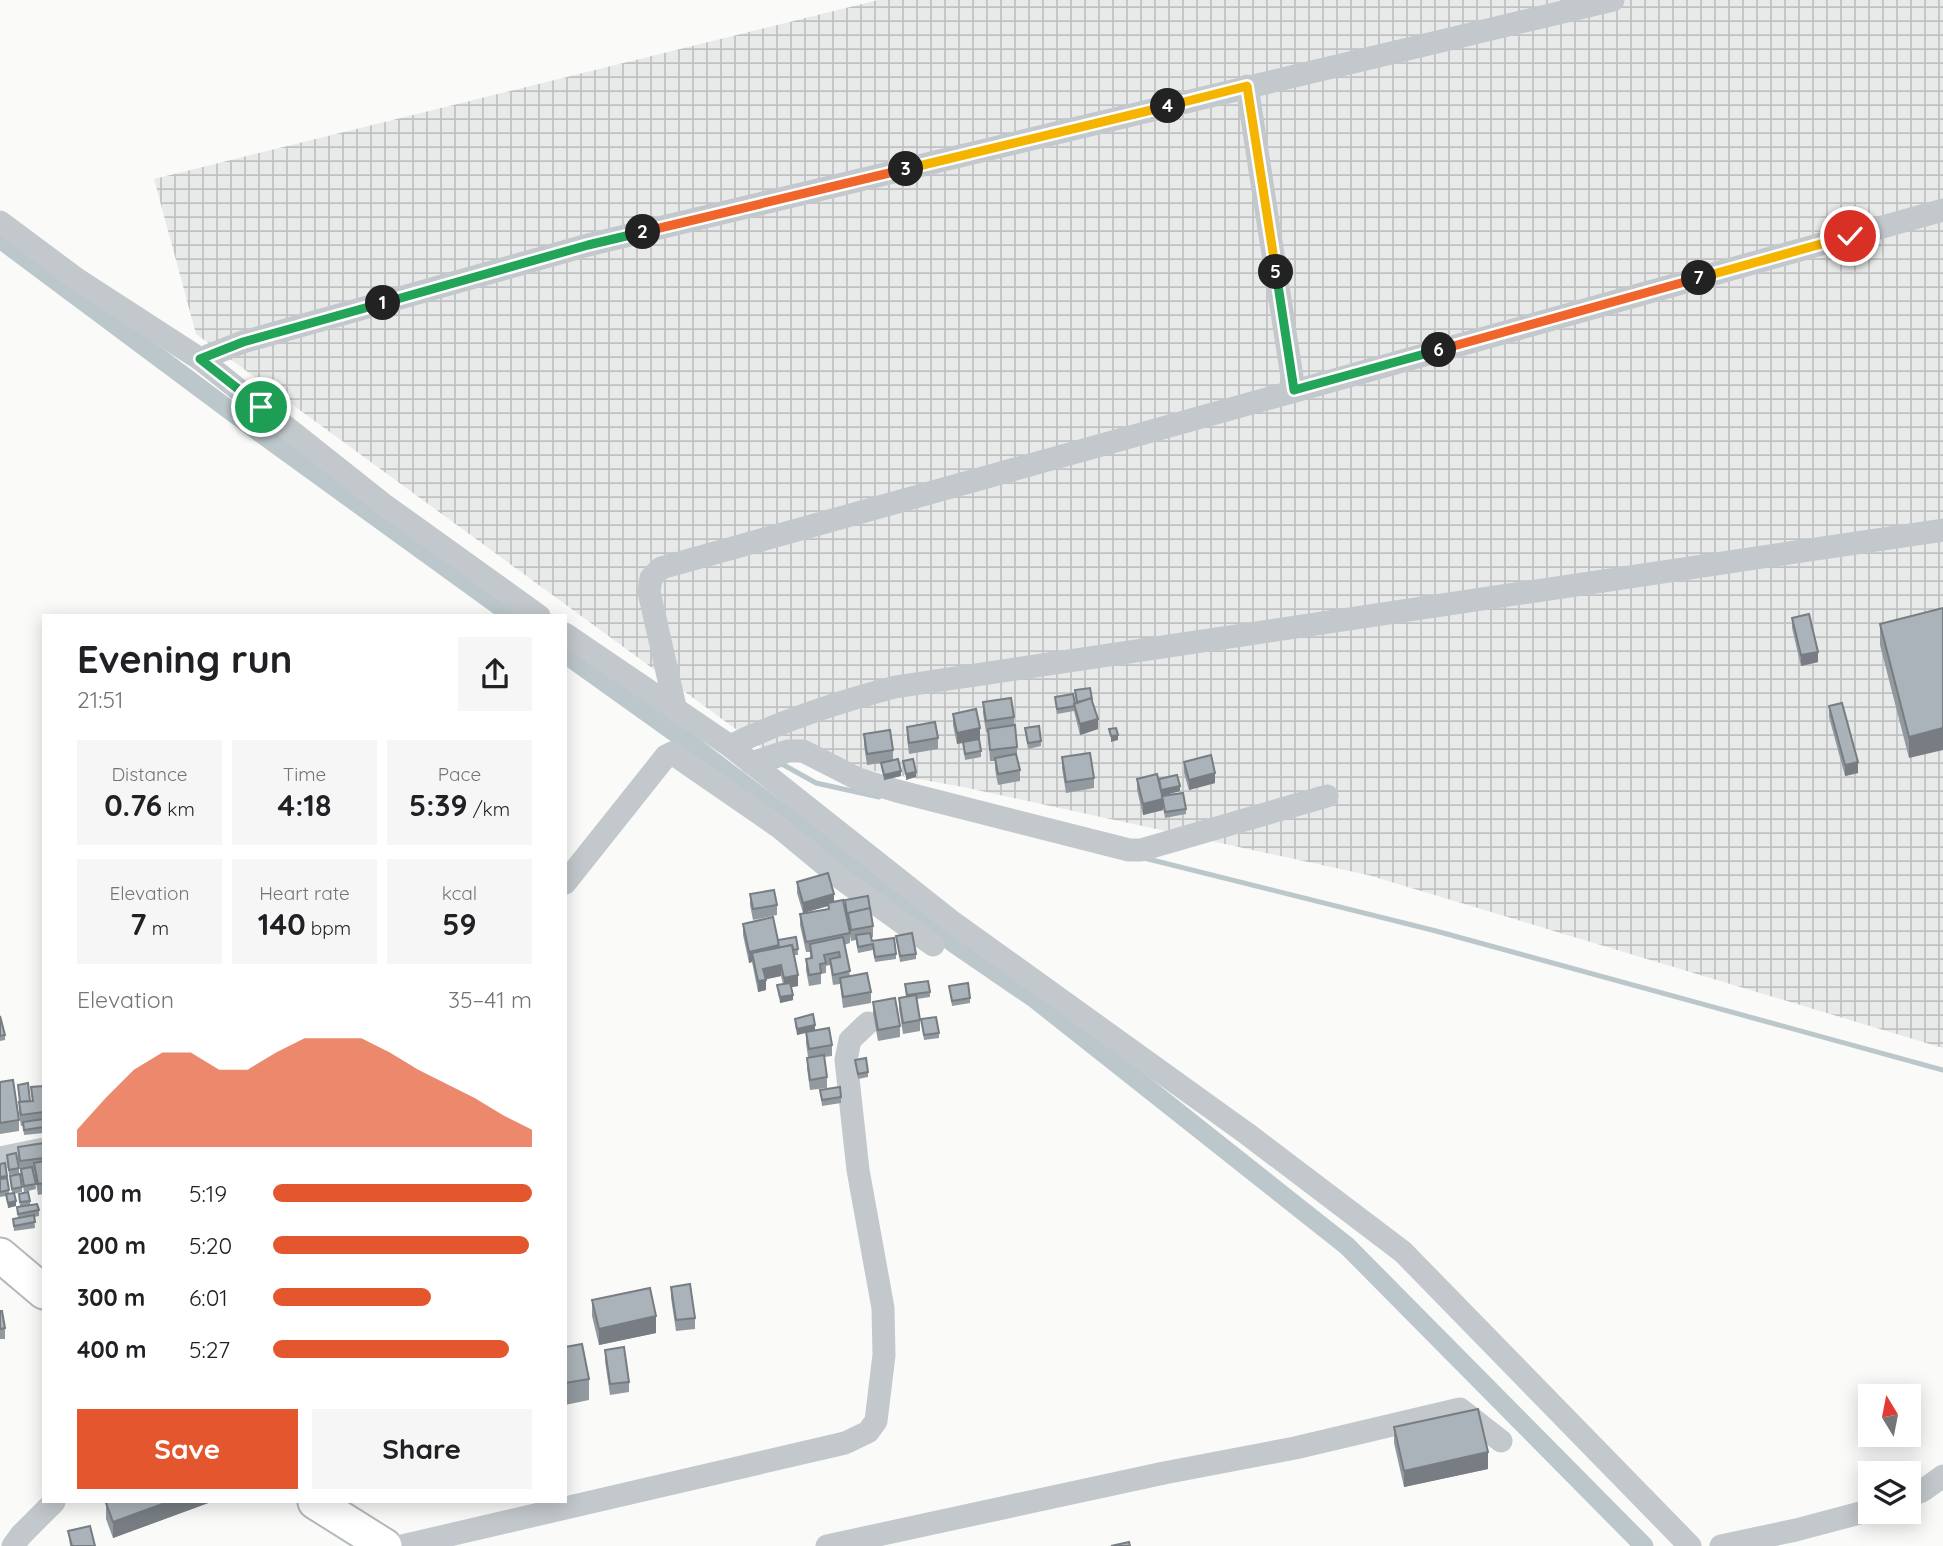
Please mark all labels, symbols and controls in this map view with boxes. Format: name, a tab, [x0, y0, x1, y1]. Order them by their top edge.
pin: 4	[1150, 88, 1186, 124]
text: 4	[1162, 93, 1173, 117]
pin: 3	[888, 152, 923, 186]
text: 3	[900, 156, 911, 180]
pin	[1820, 206, 1880, 266]
pin: 2	[626, 215, 660, 250]
icon: check	[1831, 217, 1869, 255]
text: 2	[637, 219, 648, 243]
pin: 5	[1258, 254, 1294, 290]
text: 5	[1270, 259, 1281, 283]
pin: 7	[1682, 260, 1716, 296]
text: 7	[1693, 265, 1704, 289]
pin: 1	[366, 286, 400, 320]
text: 1	[379, 290, 386, 314]
pin: 6	[1422, 332, 1456, 368]
text: 6	[1433, 337, 1444, 361]
pin	[231, 377, 291, 437]
icon: arrive	[242, 388, 280, 426]
text: Evening run	[77, 635, 292, 683]
button: share	[458, 637, 532, 711]
text: 21:51	[77, 685, 124, 714]
text: Distance	[111, 762, 188, 786]
text: Time	[283, 762, 326, 786]
text: Pace	[438, 762, 481, 786]
text: 0.76	[104, 786, 162, 824]
text: 4:18	[278, 786, 331, 824]
text: 5:39	[409, 786, 468, 824]
text: km	[162, 797, 195, 821]
text: /km	[468, 797, 510, 821]
text: Elevation	[109, 881, 190, 905]
text: Heart rate	[259, 881, 350, 905]
text: kcal	[442, 881, 477, 905]
text: 7	[130, 905, 146, 943]
text: 140	[258, 905, 306, 943]
text: 59	[442, 905, 477, 943]
text: m	[146, 916, 169, 940]
text: bpm	[306, 916, 351, 940]
text: Elevation	[77, 985, 174, 1014]
text: 35–41 m	[448, 985, 532, 1014]
text: 100 m	[77, 1179, 142, 1208]
text: 5:19	[189, 1179, 227, 1208]
text: 200 m	[77, 1231, 146, 1260]
text: 5:20	[189, 1231, 232, 1260]
text: 300 m	[77, 1283, 145, 1312]
text: 6:01	[189, 1283, 228, 1312]
text: 400 m	[77, 1335, 146, 1364]
text: 5:27	[189, 1335, 230, 1364]
north arrow	[1858, 1384, 1922, 1447]
map controls	[1858, 1384, 1921, 1524]
button: Save	[77, 1409, 298, 1489]
button: Share	[312, 1409, 532, 1489]
button: layers	[1858, 1461, 1921, 1524]

